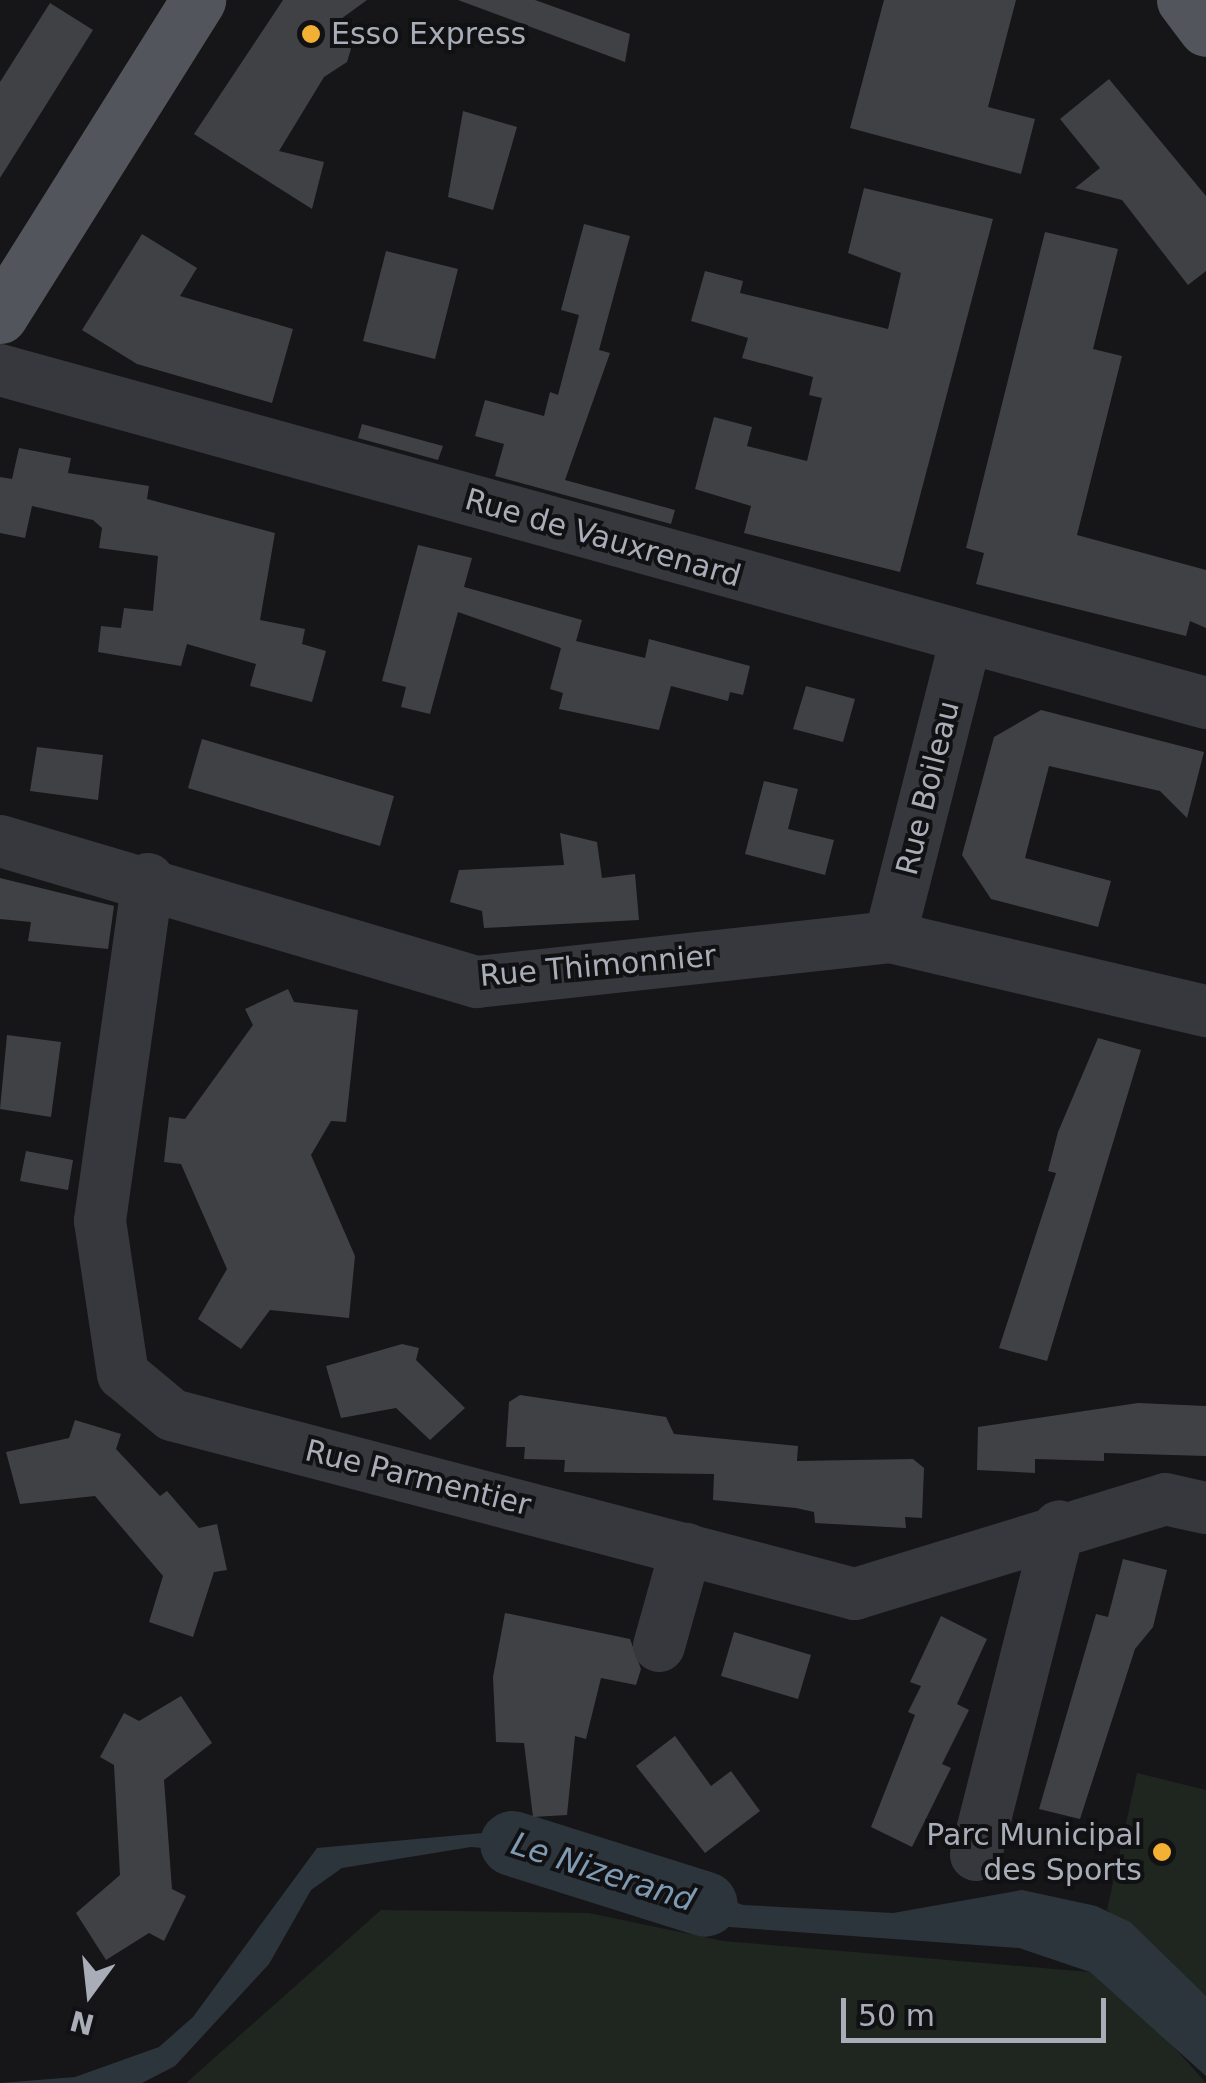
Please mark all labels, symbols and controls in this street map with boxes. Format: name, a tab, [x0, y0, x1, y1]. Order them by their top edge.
place label: Esso Express	[331, 16, 526, 52]
marker: Esso Express	[300, 23, 322, 45]
street label: Rue de Vauxrenard	[461, 481, 745, 595]
street label: Rue Boileau	[889, 697, 967, 879]
street label: Rue Thimonnier	[478, 938, 718, 994]
street label: Rue Parmentier	[302, 1433, 534, 1523]
place label: Parc Municipal des Sports	[926, 1817, 1142, 1888]
water label: Le Nizerand	[507, 1824, 699, 1920]
marker: Parc Municipal des Sports	[1151, 1841, 1173, 1863]
north arrow	[40, 1943, 140, 2043]
scale bar	[846, 1978, 1111, 2040]
text: 50 m	[858, 1998, 935, 2033]
text: N	[67, 2003, 98, 2041]

